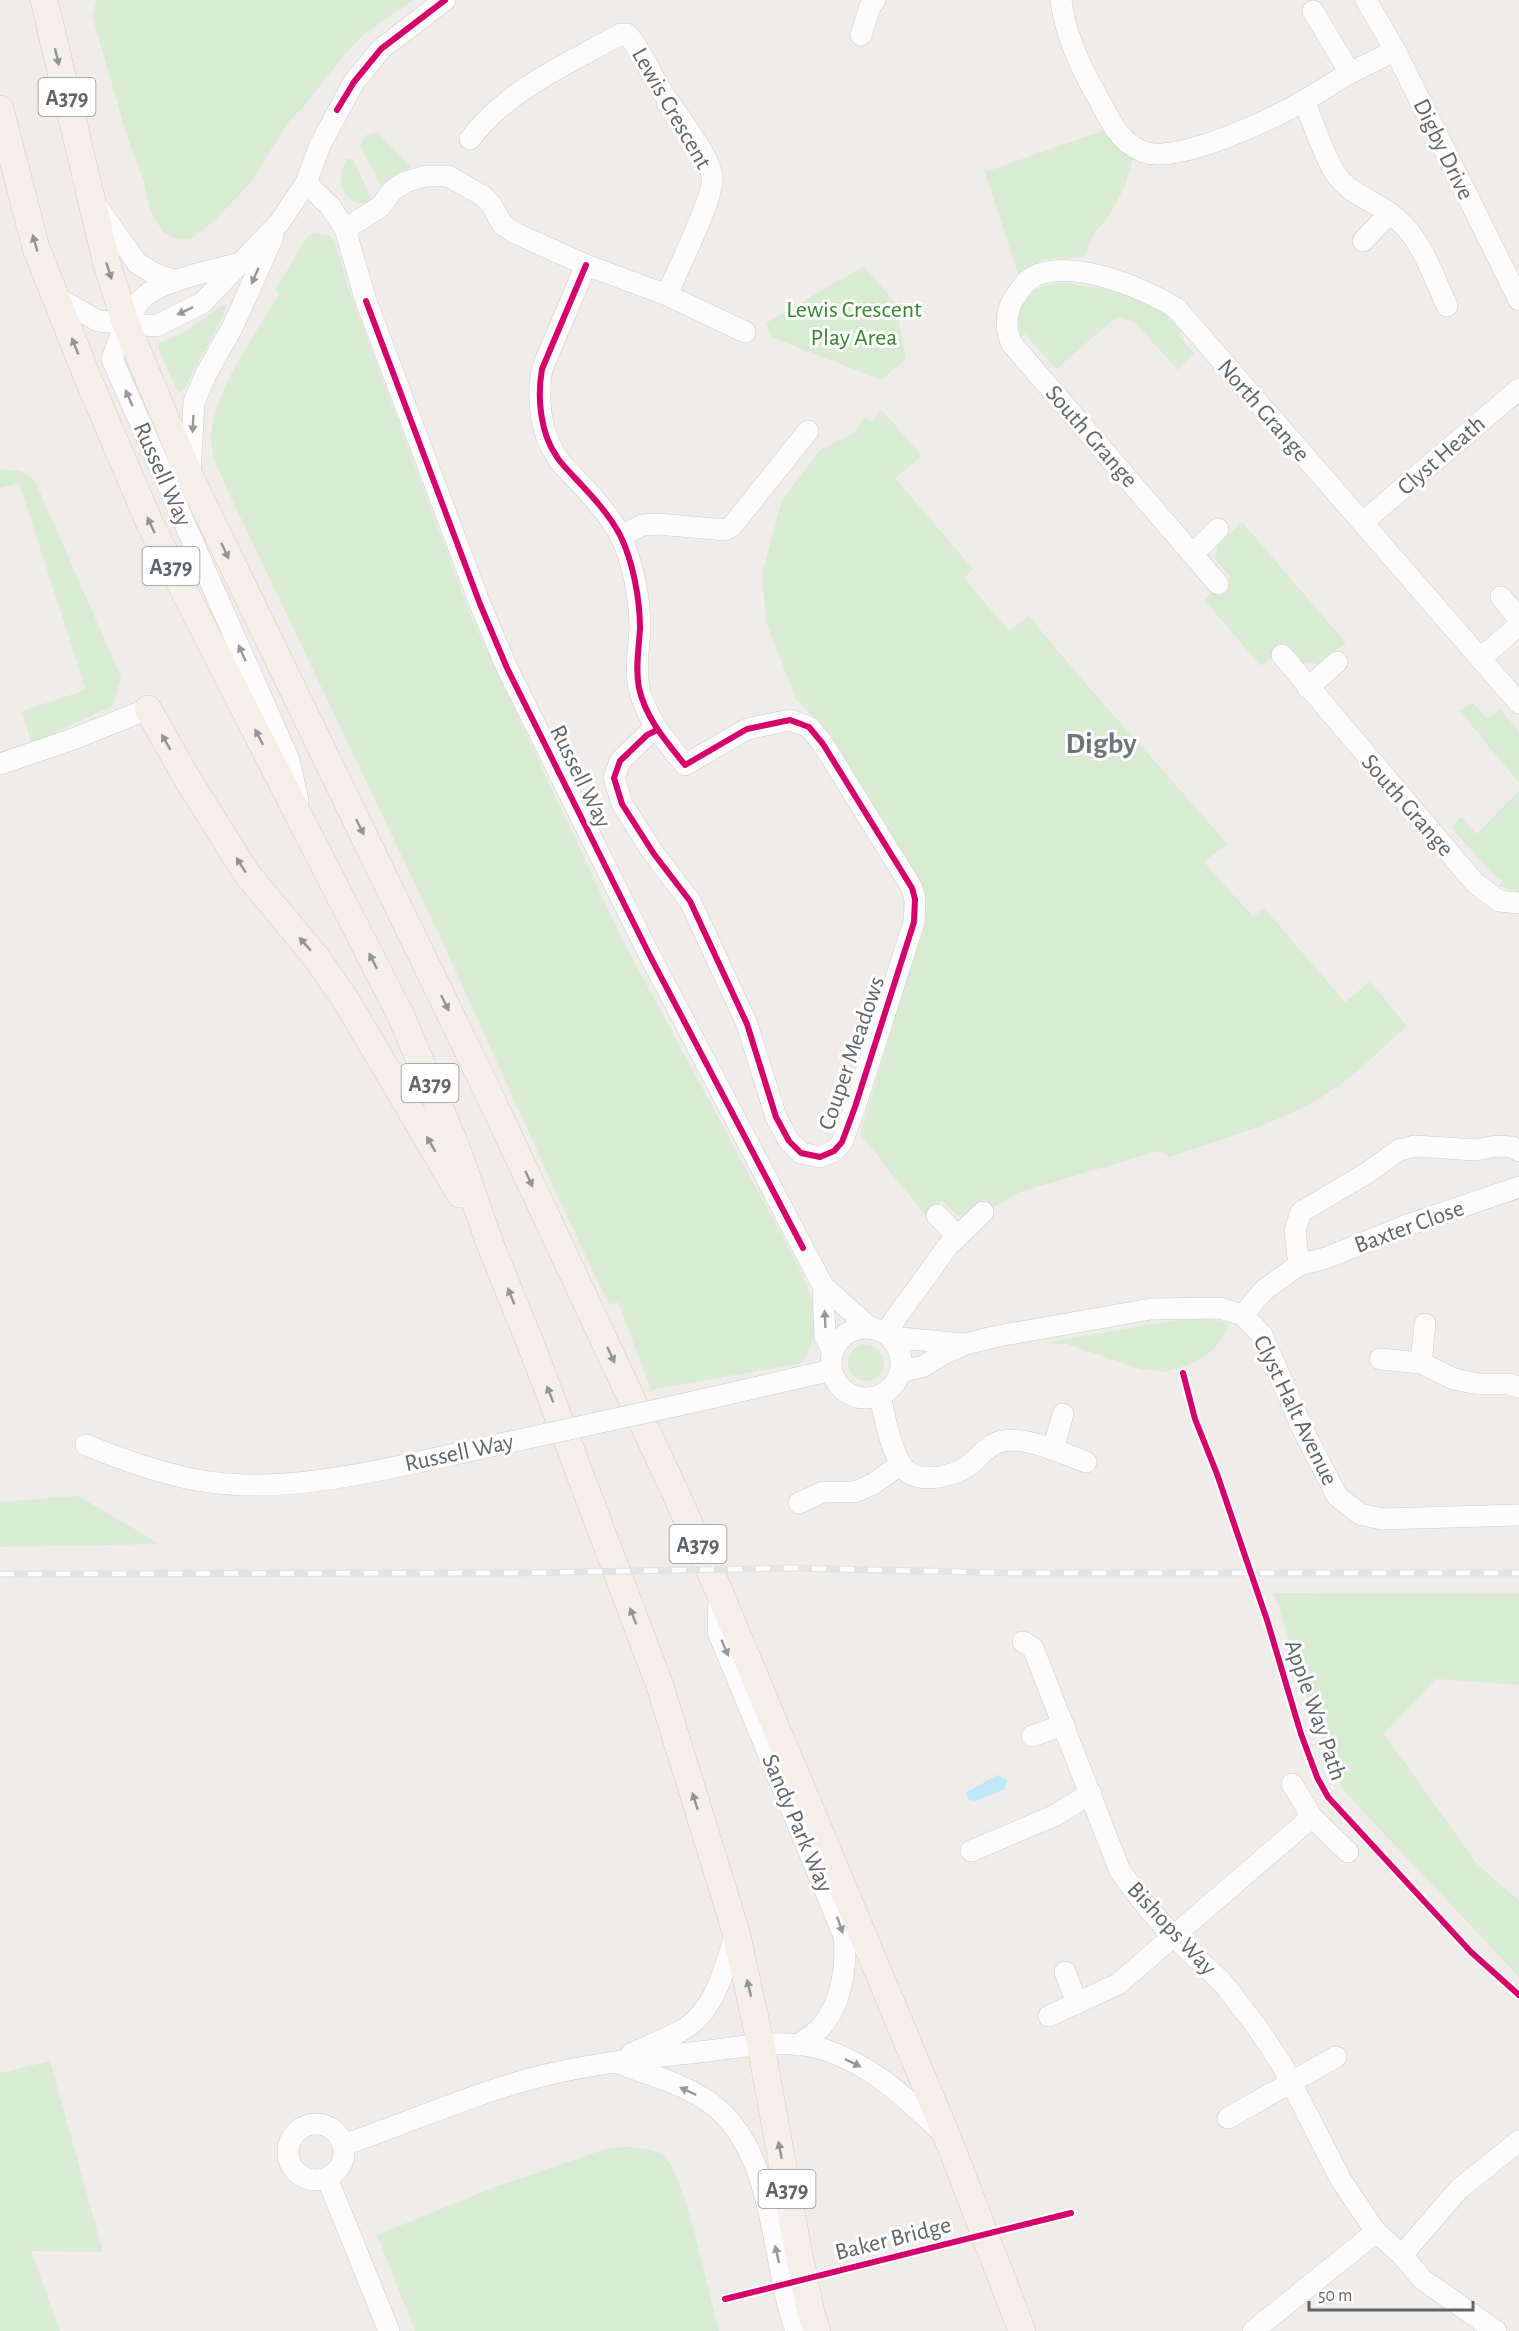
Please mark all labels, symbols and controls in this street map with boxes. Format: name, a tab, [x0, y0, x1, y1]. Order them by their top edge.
street label: Lewis Crescent	[627, 44, 716, 173]
one-way arrow	[53, 48, 63, 66]
road number: A379	[38, 78, 96, 116]
street label: Digby Drive	[1408, 95, 1478, 204]
one-way arrow	[30, 234, 39, 252]
one-way arrow	[105, 262, 114, 280]
one-way arrow	[250, 267, 259, 285]
park label: Lewis Crescent Play Area	[786, 298, 922, 350]
one-way arrow	[176, 305, 194, 315]
one-way arrow	[70, 337, 79, 355]
street label: North Grange	[1213, 355, 1314, 466]
street label: South Grange	[1041, 381, 1142, 492]
one-way arrow	[124, 389, 134, 407]
street label: Clyst Heath	[1393, 411, 1490, 500]
one-way arrow	[189, 415, 198, 434]
street label: Russell Way	[129, 419, 196, 530]
one-way arrow	[147, 517, 156, 534]
one-way arrow	[221, 542, 230, 559]
road number: A379	[142, 547, 200, 585]
one-way arrow	[237, 644, 247, 662]
street label: Russell Way	[545, 721, 615, 832]
one-way arrow	[254, 728, 263, 745]
district label: Digby	[1065, 729, 1137, 759]
one-way arrow	[161, 734, 172, 750]
street label: South Grange	[1357, 750, 1458, 861]
one-way arrow	[355, 819, 364, 836]
one-way arrow	[236, 857, 247, 873]
one-way arrow	[299, 937, 312, 952]
one-way arrow	[368, 952, 377, 969]
street label: Couper Meadows	[814, 974, 889, 1133]
one-way arrow	[439, 994, 449, 1012]
road number: A379	[402, 1064, 458, 1102]
one-way arrow	[426, 1136, 437, 1152]
one-way arrow	[524, 1170, 533, 1187]
street label: Baxter Close	[1351, 1196, 1467, 1258]
one-way arrow	[506, 1287, 515, 1305]
one-way arrow	[820, 1310, 829, 1329]
street label: Clyst Halt Avenue	[1248, 1332, 1342, 1489]
one-way arrow	[607, 1347, 616, 1364]
one-way arrow	[544, 1385, 554, 1403]
street label: Russell Way	[402, 1430, 516, 1476]
road number: A379	[670, 1525, 726, 1563]
one-way arrow	[628, 1607, 638, 1625]
street label: Apple Way Path	[1280, 1637, 1350, 1784]
one-way arrow	[721, 1639, 730, 1657]
street label: Sandy Park Way	[757, 1751, 837, 1896]
one-way arrow	[690, 1792, 699, 1810]
street label: Bishops Way	[1122, 1877, 1220, 1980]
one-way arrow	[836, 1916, 846, 1934]
one-way arrow	[743, 1979, 753, 1998]
one-way arrow	[845, 2058, 862, 2067]
one-way arrow	[680, 2086, 697, 2095]
one-way arrow	[775, 2141, 784, 2160]
road number: A379	[758, 2170, 816, 2208]
street label: Baker Bridge	[833, 2213, 954, 2265]
one-way arrow	[772, 2245, 782, 2263]
scale bar	[1309, 2274, 1472, 2312]
text: 50 m	[1318, 2287, 1352, 2305]

